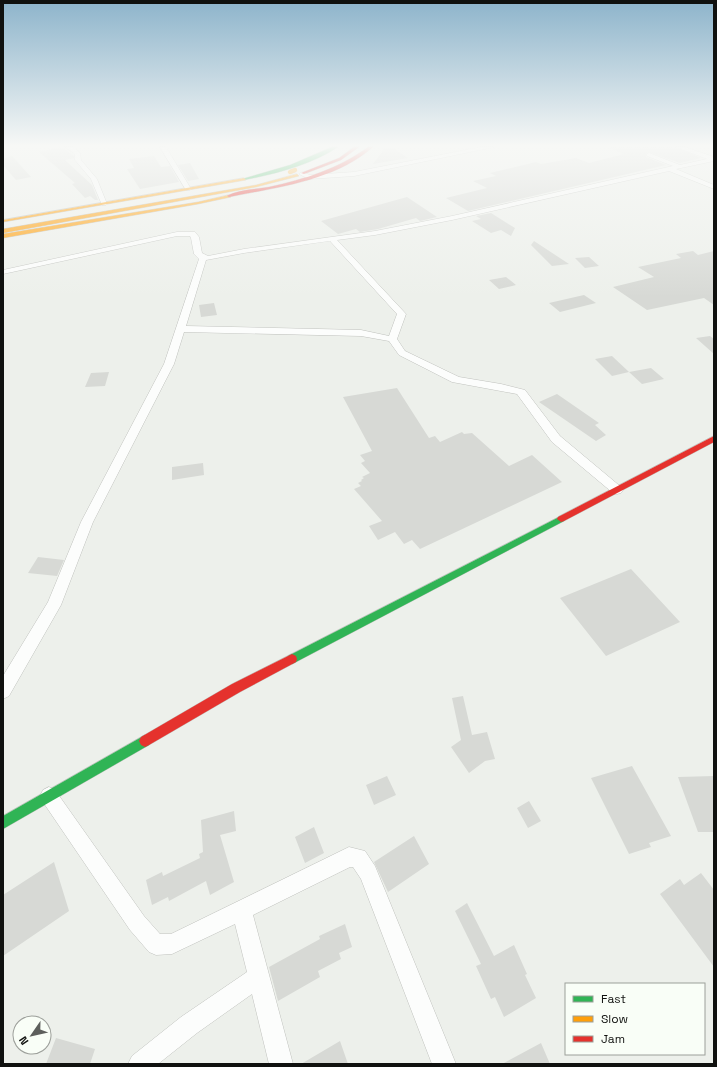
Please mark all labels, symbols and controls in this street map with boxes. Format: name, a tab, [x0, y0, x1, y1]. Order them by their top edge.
legend	[565, 983, 705, 1055]
text: Fast	[601, 991, 626, 1007]
text: Slow	[601, 1011, 628, 1027]
north arrow	[12, 1015, 52, 1055]
text: Jam	[601, 1031, 625, 1047]
text: N	[16, 1034, 32, 1048]

